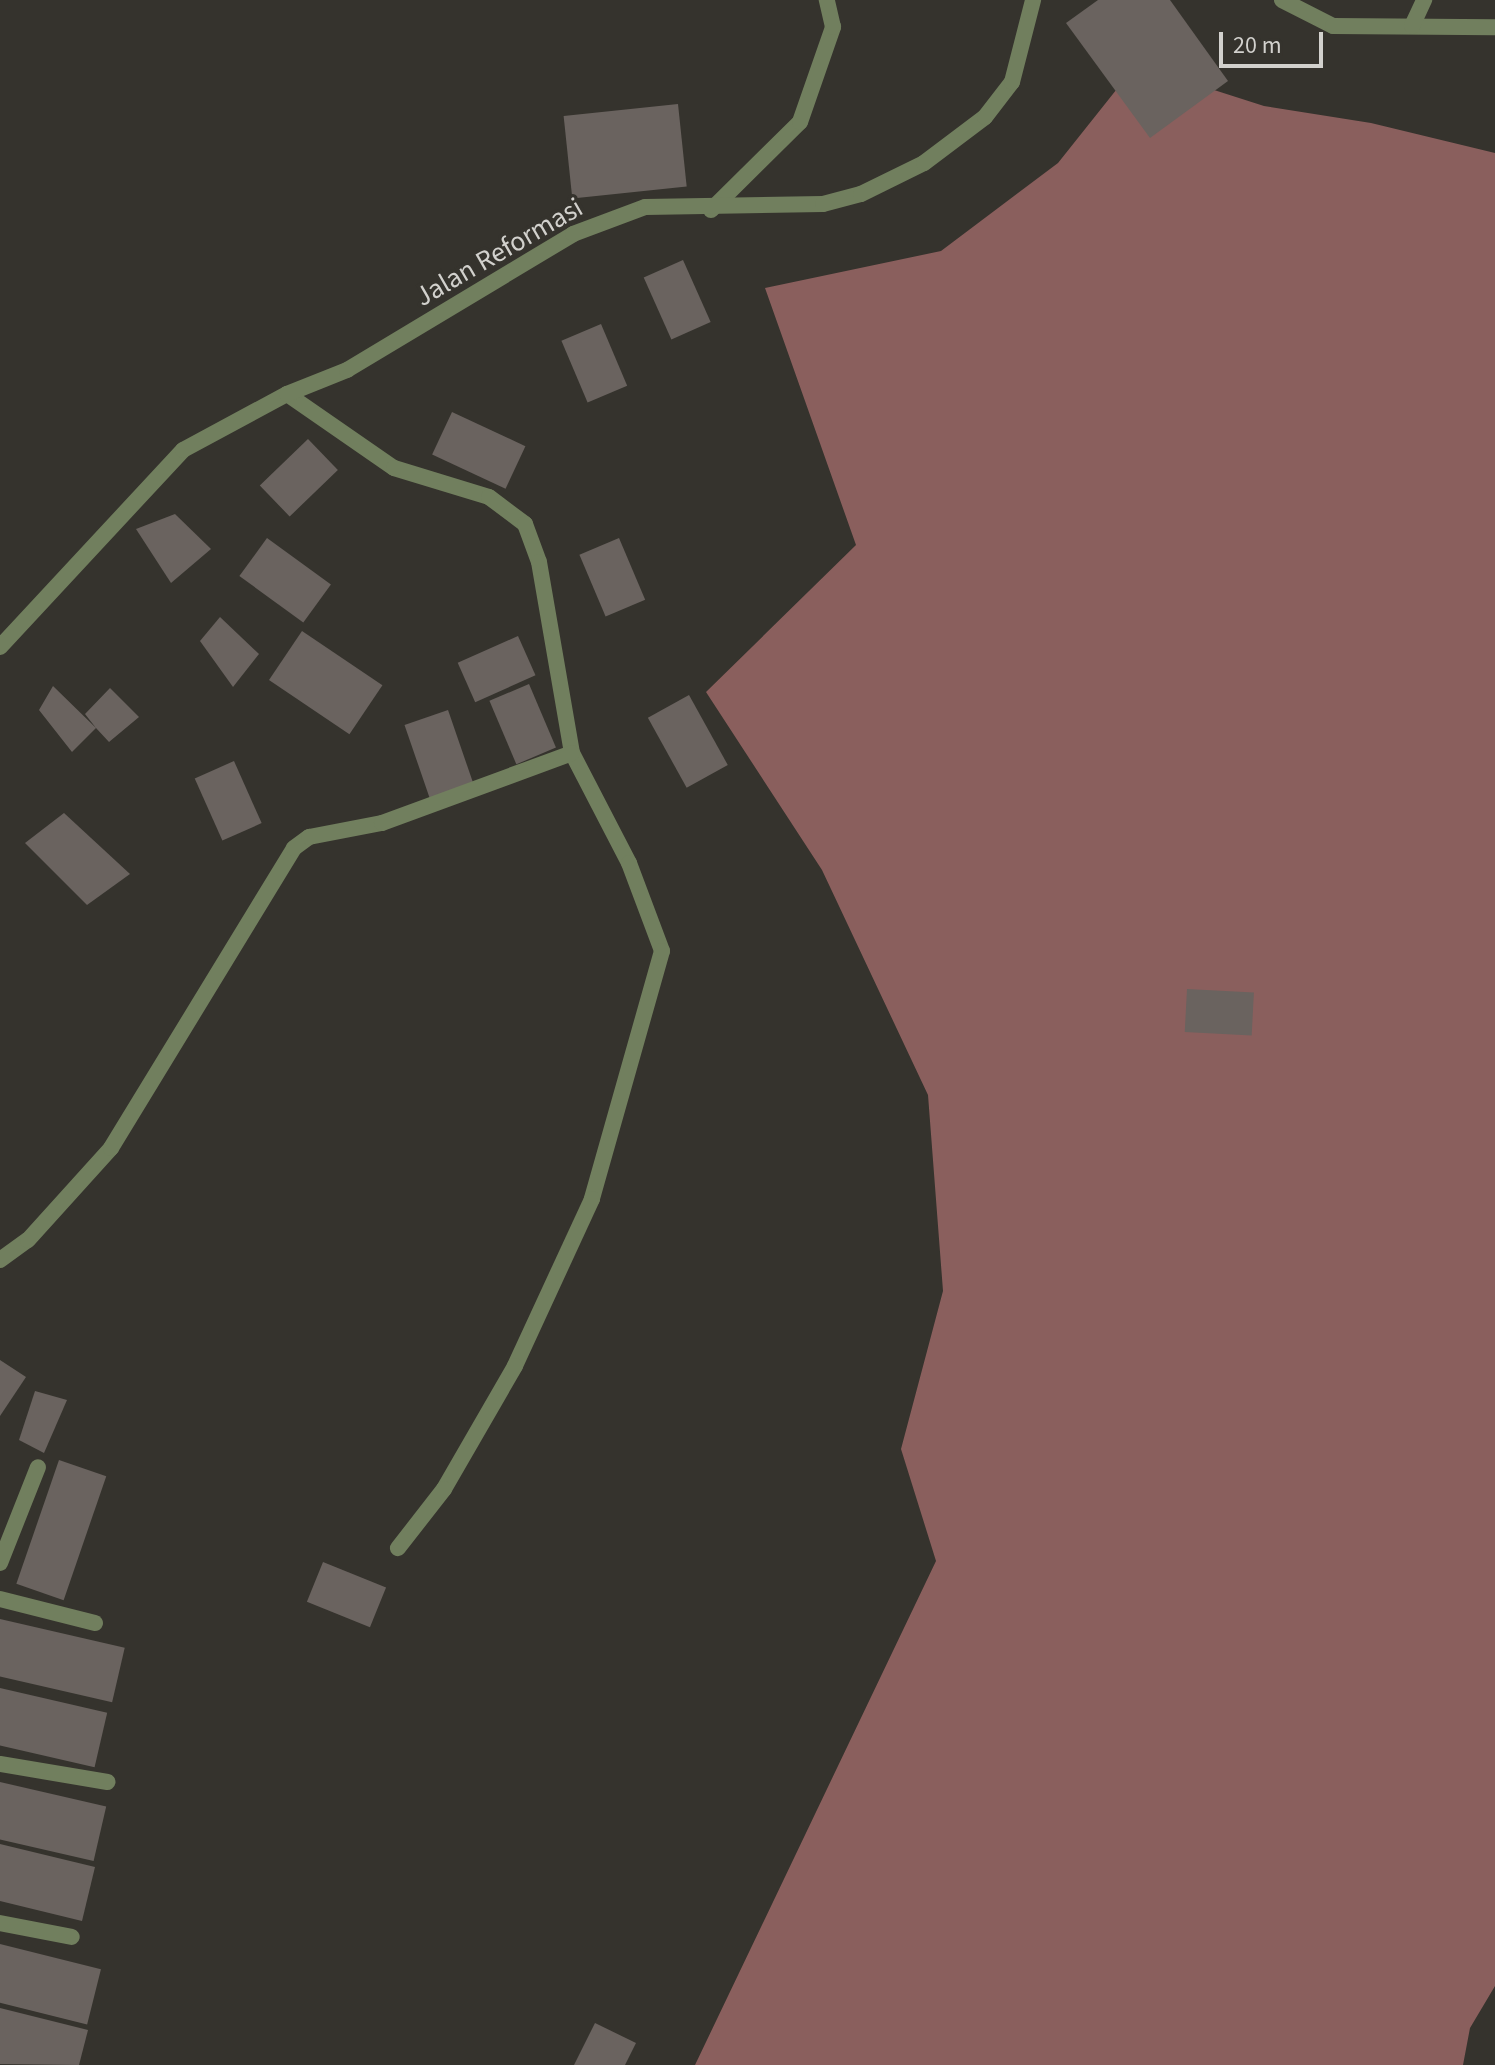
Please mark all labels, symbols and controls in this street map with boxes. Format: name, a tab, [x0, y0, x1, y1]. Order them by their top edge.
scale bar	[1223, 16, 1327, 66]
text: 20 m	[1233, 28, 1282, 63]
street label: Jalan Reformasi	[409, 190, 589, 314]

